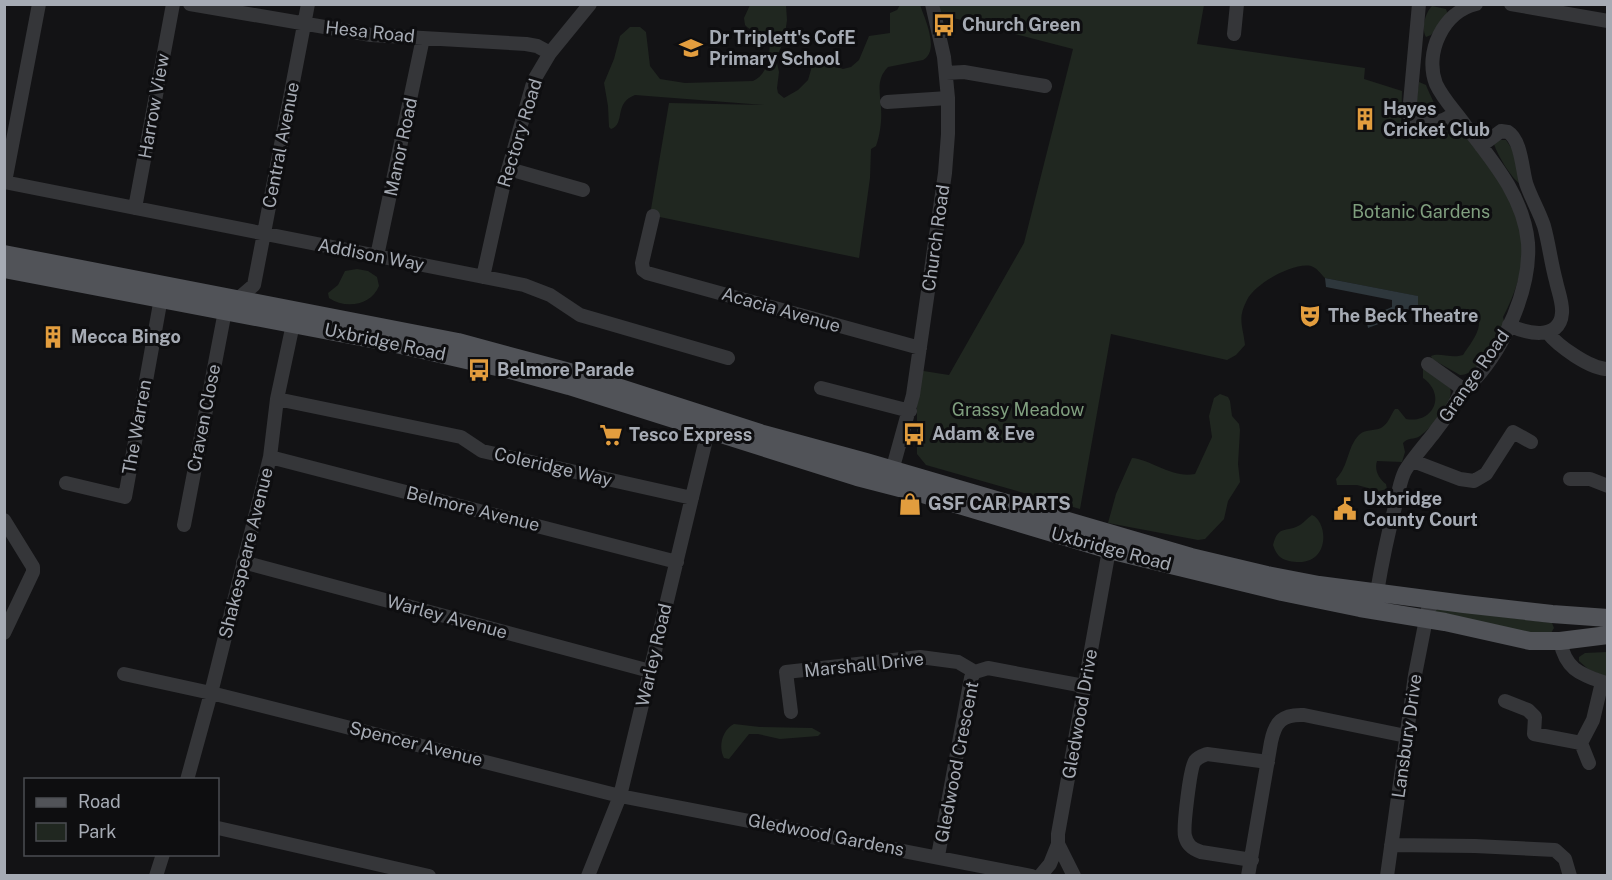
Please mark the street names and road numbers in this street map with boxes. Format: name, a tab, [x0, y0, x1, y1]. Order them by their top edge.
street label: Hesa Road	[324, 16, 416, 47]
street label: Harrow View	[134, 52, 173, 160]
street label: Rectory Road	[493, 76, 546, 190]
street label: Central Avenue	[258, 80, 303, 210]
street label: Manor Road	[380, 96, 421, 198]
street label: Church Road	[918, 183, 953, 293]
street label: Addison Way	[316, 234, 426, 275]
street label: Acacia Avenue	[719, 283, 843, 336]
street label: Uxbridge Road	[322, 318, 448, 365]
street label: Grange Road	[1434, 325, 1513, 426]
street label: Craven Close	[183, 362, 224, 474]
street label: The Warren	[118, 378, 155, 476]
street label: Coleridge Way	[492, 443, 615, 490]
street label: Shakespeare Avenue	[214, 465, 277, 640]
street label: Belmore Avenue	[404, 482, 542, 535]
street label: Uxbridge Road	[1049, 522, 1174, 575]
street label: Warley Avenue	[384, 590, 510, 643]
street label: Warley Road	[631, 601, 676, 708]
street label: Gledwood Drive	[1058, 647, 1101, 781]
street label: Marshall Drive	[803, 648, 925, 681]
street label: Lansbury Drive	[1387, 673, 1426, 799]
street label: Gledwood Crescent	[931, 679, 982, 844]
street label: Spencer Avenue	[347, 717, 485, 770]
street label: Gledwood Gardens	[746, 809, 906, 860]

